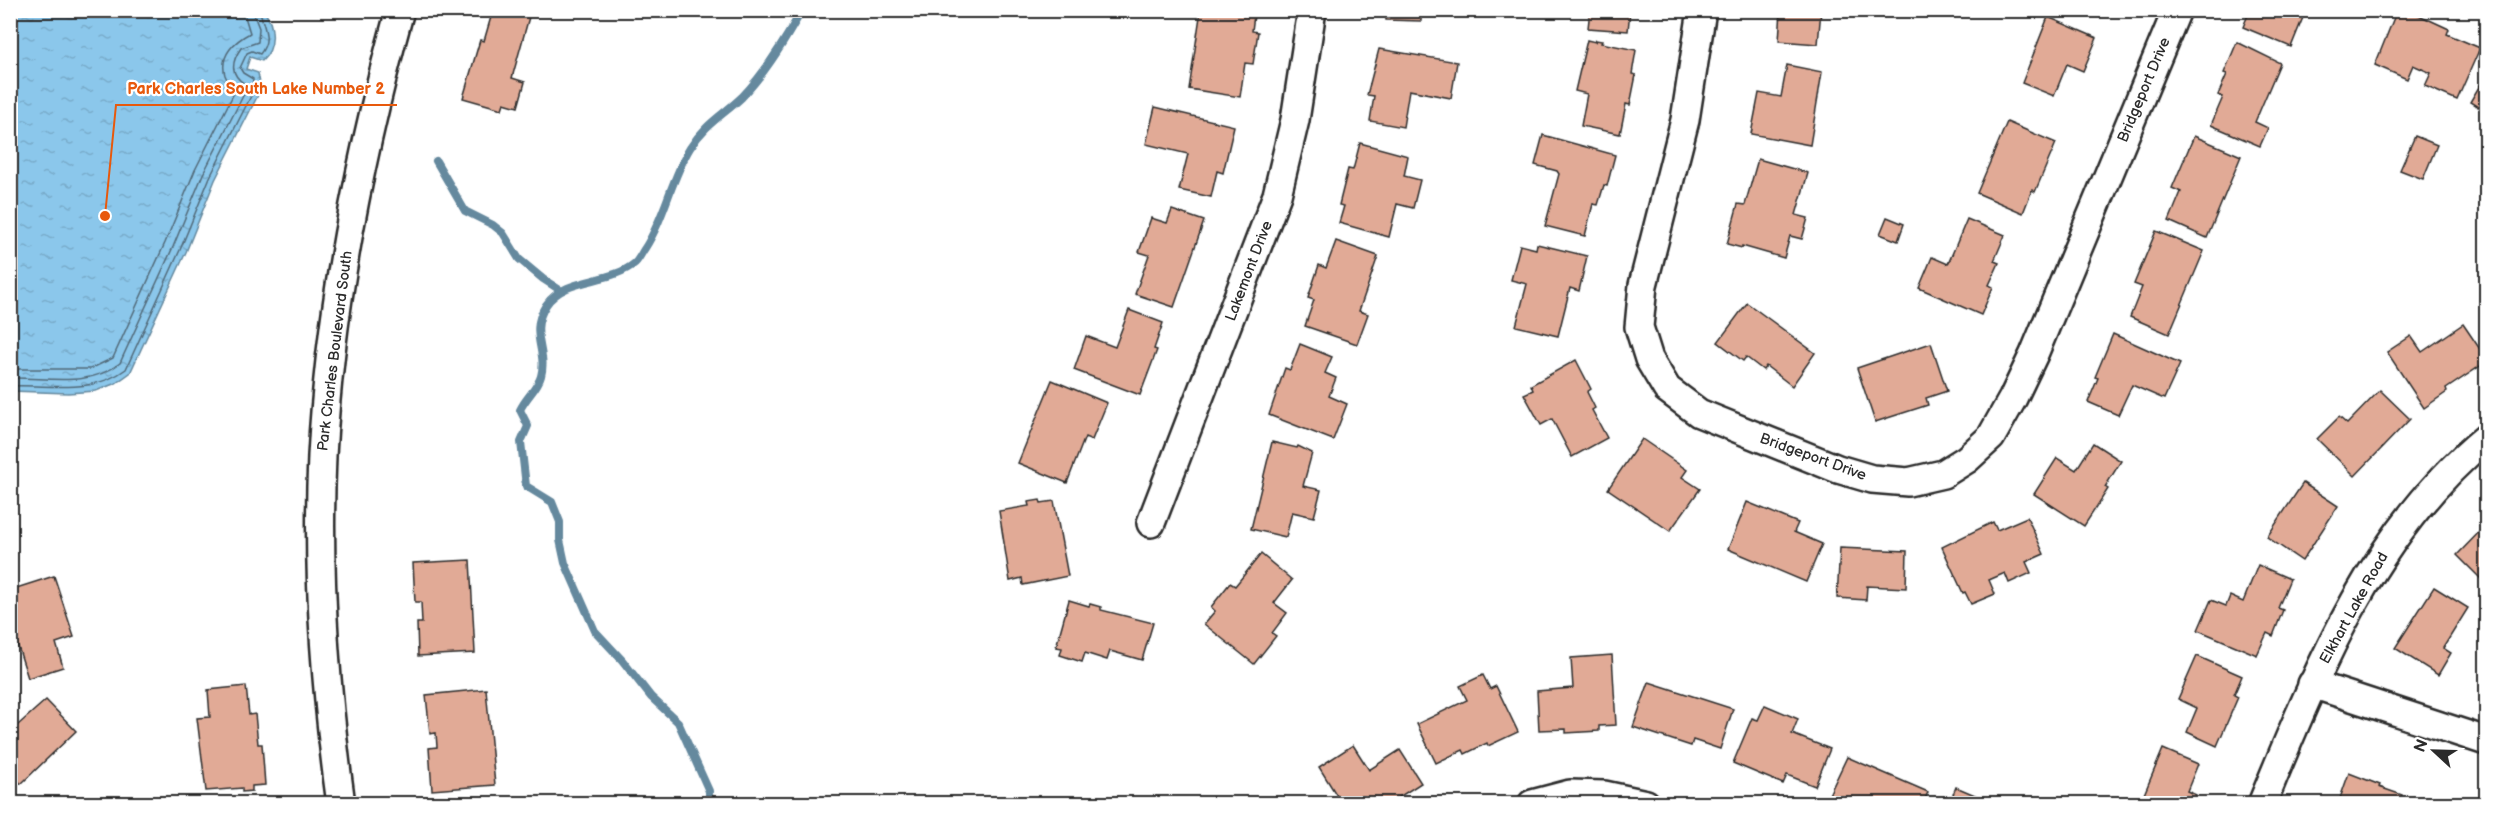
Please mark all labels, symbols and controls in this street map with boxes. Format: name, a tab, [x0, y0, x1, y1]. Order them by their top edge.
street label: Bridgeport Drive	[2113, 35, 2175, 145]
callout: Park Charles South Lake Number 2	[116, 71, 397, 105]
text: Park Charles South Lake Number 2	[127, 80, 385, 99]
street label: Lakemont Drive	[1221, 218, 1277, 324]
street label: Park Charles Boulevard South	[313, 250, 357, 452]
street label: Bridgeport Drive	[1757, 429, 1869, 485]
street label: Elkhart Lake Road	[2315, 549, 2393, 667]
north arrow	[2404, 721, 2464, 781]
text: N	[2410, 737, 2433, 755]

